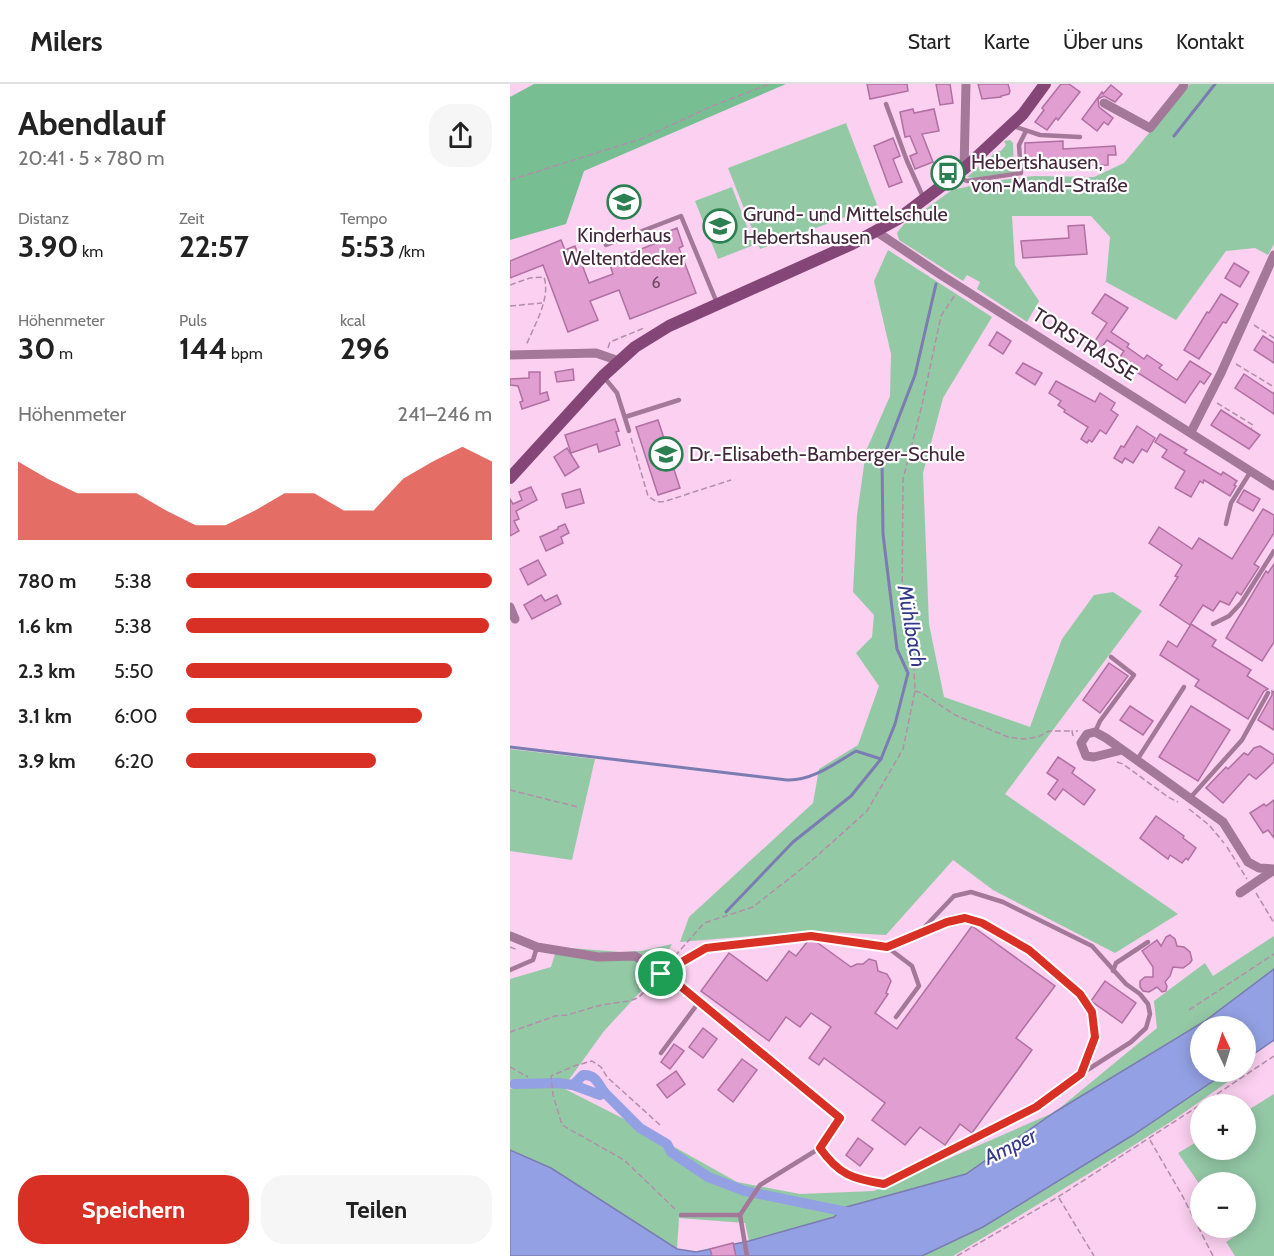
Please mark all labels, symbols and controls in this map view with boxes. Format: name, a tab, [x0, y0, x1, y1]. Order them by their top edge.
text: Milers	[30, 24, 103, 58]
text: Start	[908, 29, 951, 54]
text: Karte	[984, 29, 1030, 54]
text: Über uns	[1063, 29, 1143, 54]
text: Kontakt	[1176, 29, 1244, 54]
text: Abendlauf	[18, 103, 166, 143]
button: share	[429, 104, 492, 167]
text: 20:41 · 5 × 780 m	[18, 146, 165, 170]
place label: Hebertshausen, von-Mandl-Straße	[971, 150, 1128, 197]
bus stop icon: Hebertshausen, von-Mandl-Straße	[930, 155, 966, 191]
school or university icon: Kinderhaus Weltentdecker	[606, 184, 642, 220]
place label: Grund- und Mittelschule Hebertshausen	[743, 202, 948, 249]
school or university icon: Grund- und Mittelschule Hebertshausen	[702, 208, 738, 244]
text: Distanz	[18, 209, 69, 228]
text: Zeit	[179, 209, 204, 228]
text: Tempo	[340, 209, 387, 228]
place label: Kinderhaus Weltentdecker	[562, 223, 686, 270]
text: 3.90	[18, 228, 78, 265]
text: 22:57	[179, 228, 249, 265]
text: 5:53	[340, 228, 395, 265]
text: km	[78, 242, 103, 261]
text: /km	[395, 242, 425, 261]
house number: 6	[651, 273, 661, 292]
street label: TORSTRASSE	[1028, 302, 1142, 386]
text: Höhenmeter	[18, 311, 104, 330]
text: Puls	[179, 311, 207, 330]
text: kcal	[340, 311, 366, 330]
text: 30	[18, 330, 55, 367]
text: 144	[179, 330, 227, 367]
text: 296	[340, 330, 390, 367]
text: m	[55, 344, 73, 363]
text: bpm	[227, 344, 263, 363]
text: Höhenmeter	[18, 402, 126, 426]
text: 241–246 m	[397, 402, 492, 426]
school or university icon: Dr.-Elisabeth-Bamberger-Schule	[648, 436, 684, 472]
place label: Dr.-Elisabeth-Bamberger-Schule	[689, 442, 965, 466]
text: 780 m	[18, 569, 76, 593]
text: 5:38	[114, 569, 152, 593]
water label: Mühlbach	[892, 582, 932, 669]
text: 1.6 km	[18, 614, 73, 638]
text: 5:38	[114, 614, 152, 638]
text: 2.3 km	[18, 659, 75, 683]
text: 5:50	[114, 659, 154, 683]
text: 3.1 km	[18, 704, 72, 728]
text: 6:00	[114, 704, 157, 728]
text: 3.9 km	[18, 749, 76, 773]
text: 6:20	[114, 749, 154, 773]
pin	[635, 948, 686, 999]
icon: arrive	[644, 957, 677, 990]
north arrow	[1190, 1016, 1256, 1082]
map controls	[1190, 1016, 1256, 1238]
button: +	[1190, 1094, 1256, 1160]
water label: Amper	[979, 1122, 1042, 1170]
button: −	[1190, 1172, 1256, 1238]
button: Speichern	[18, 1175, 249, 1244]
button: Teilen	[261, 1175, 492, 1244]

